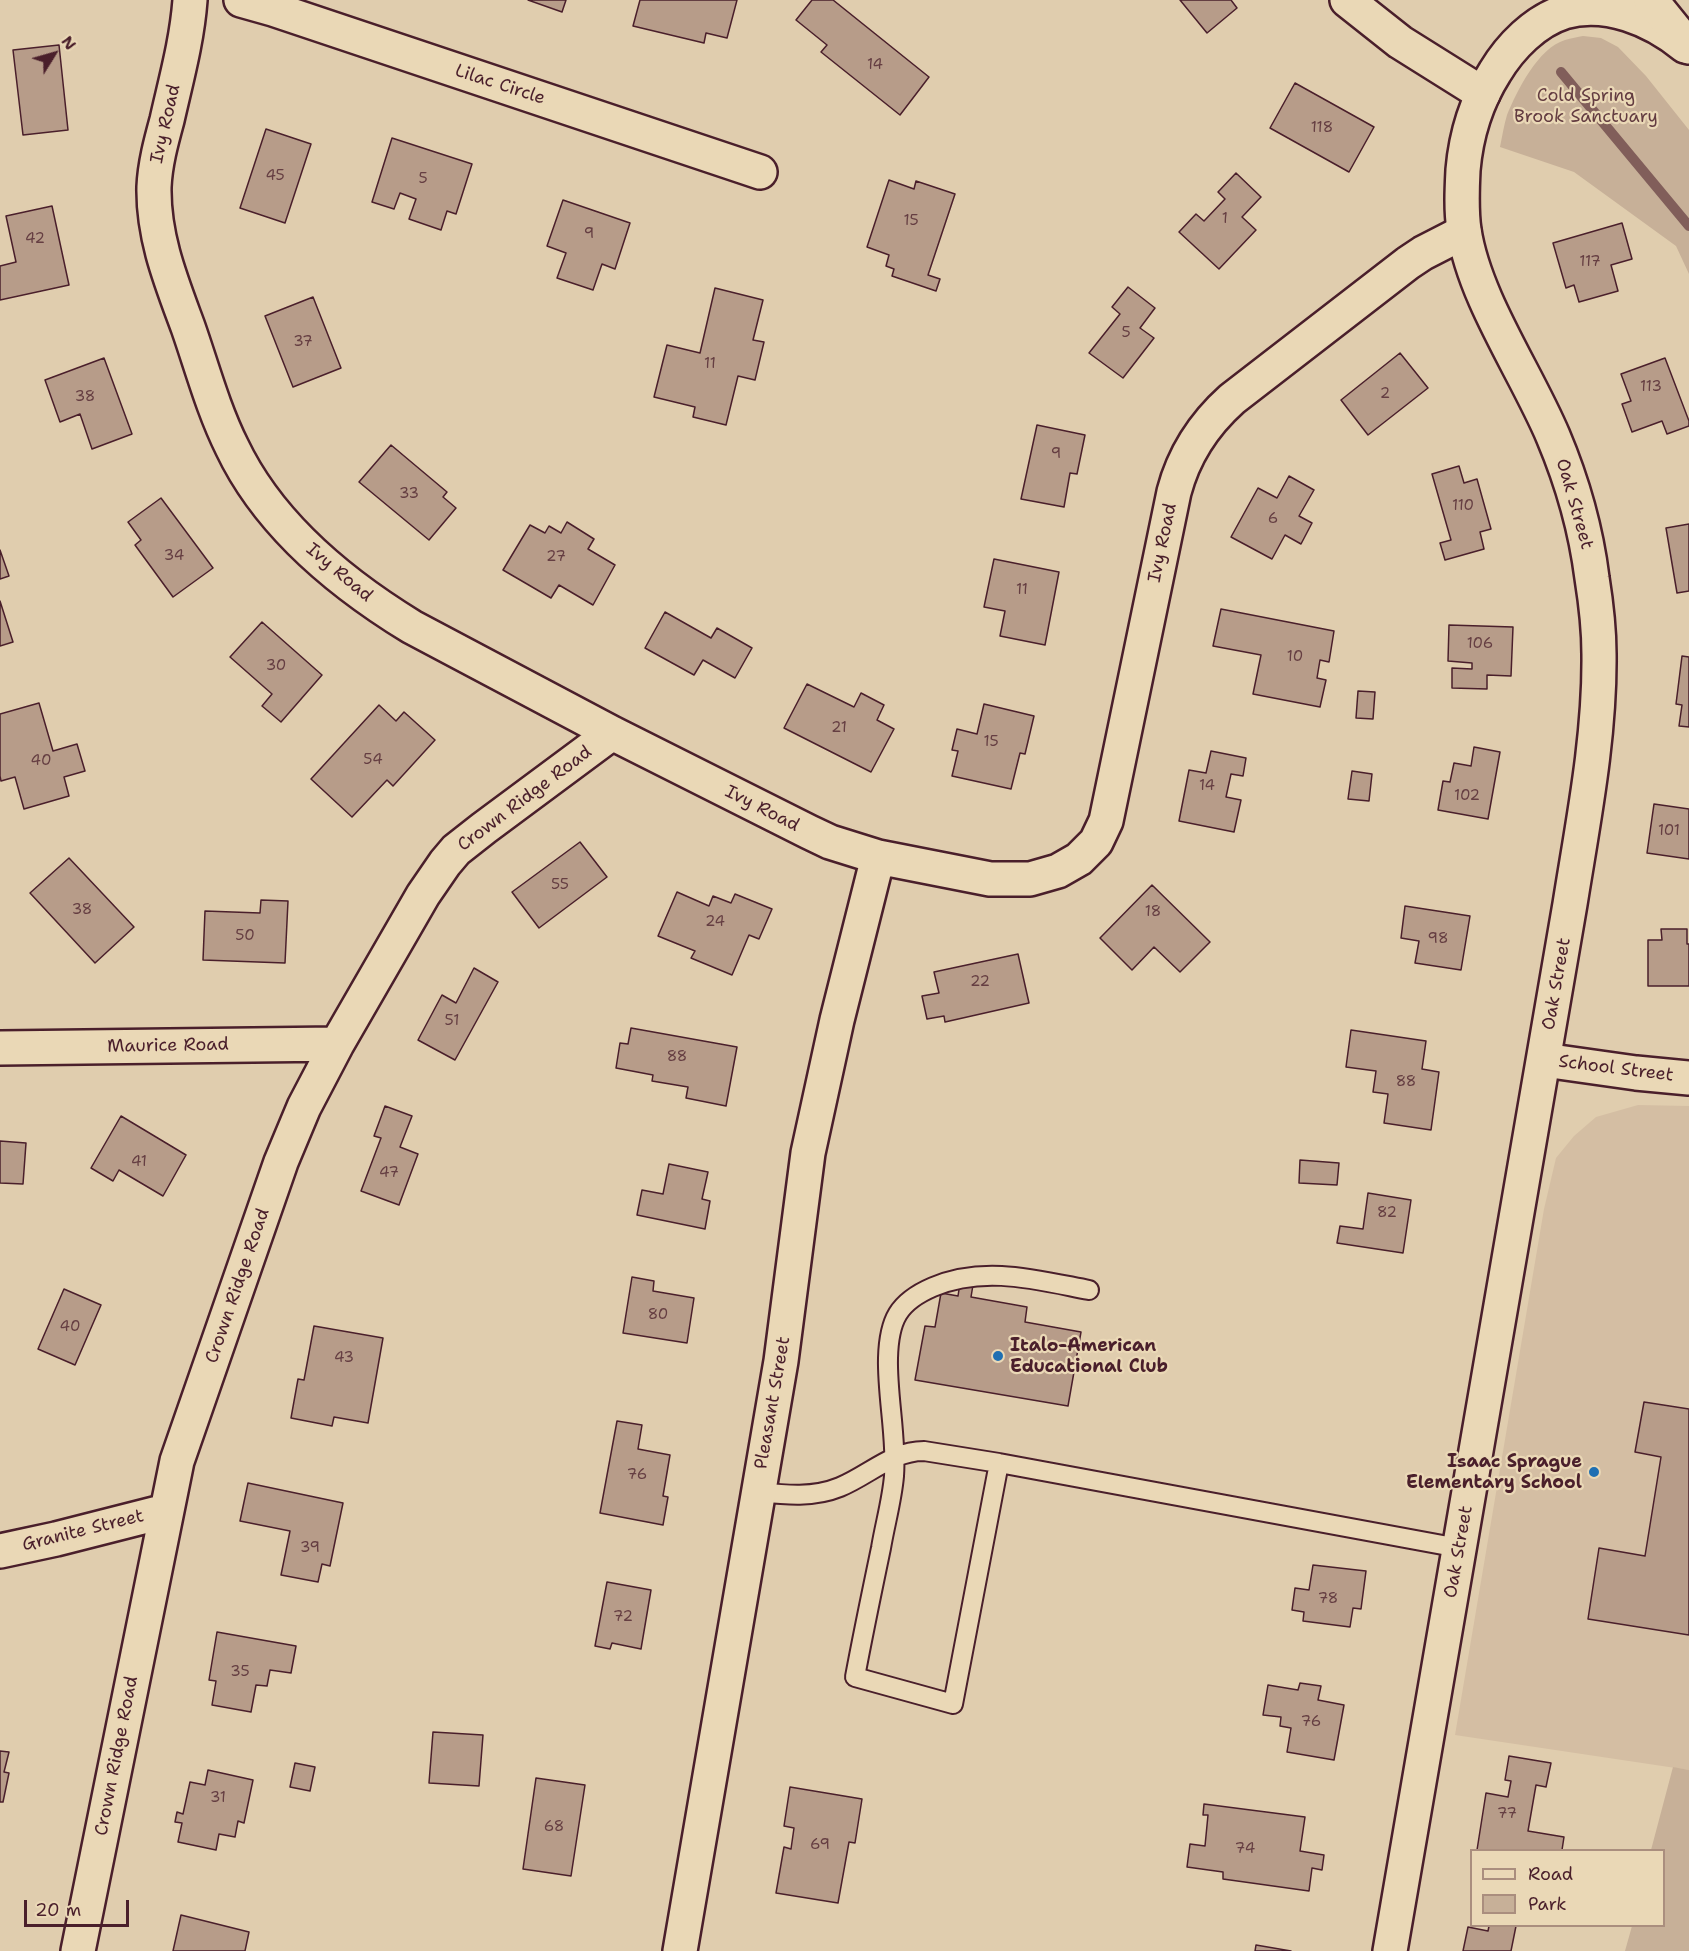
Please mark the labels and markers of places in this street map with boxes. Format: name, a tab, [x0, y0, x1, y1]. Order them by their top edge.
place label: Italo-American Educational Club	[1010, 1335, 1168, 1378]
marker: Italo-American Educational Club	[991, 1349, 1005, 1363]
place label: Isaac Sprague Elementary School	[1406, 1451, 1582, 1494]
marker: Isaac Sprague Elementary School	[1587, 1465, 1601, 1479]

